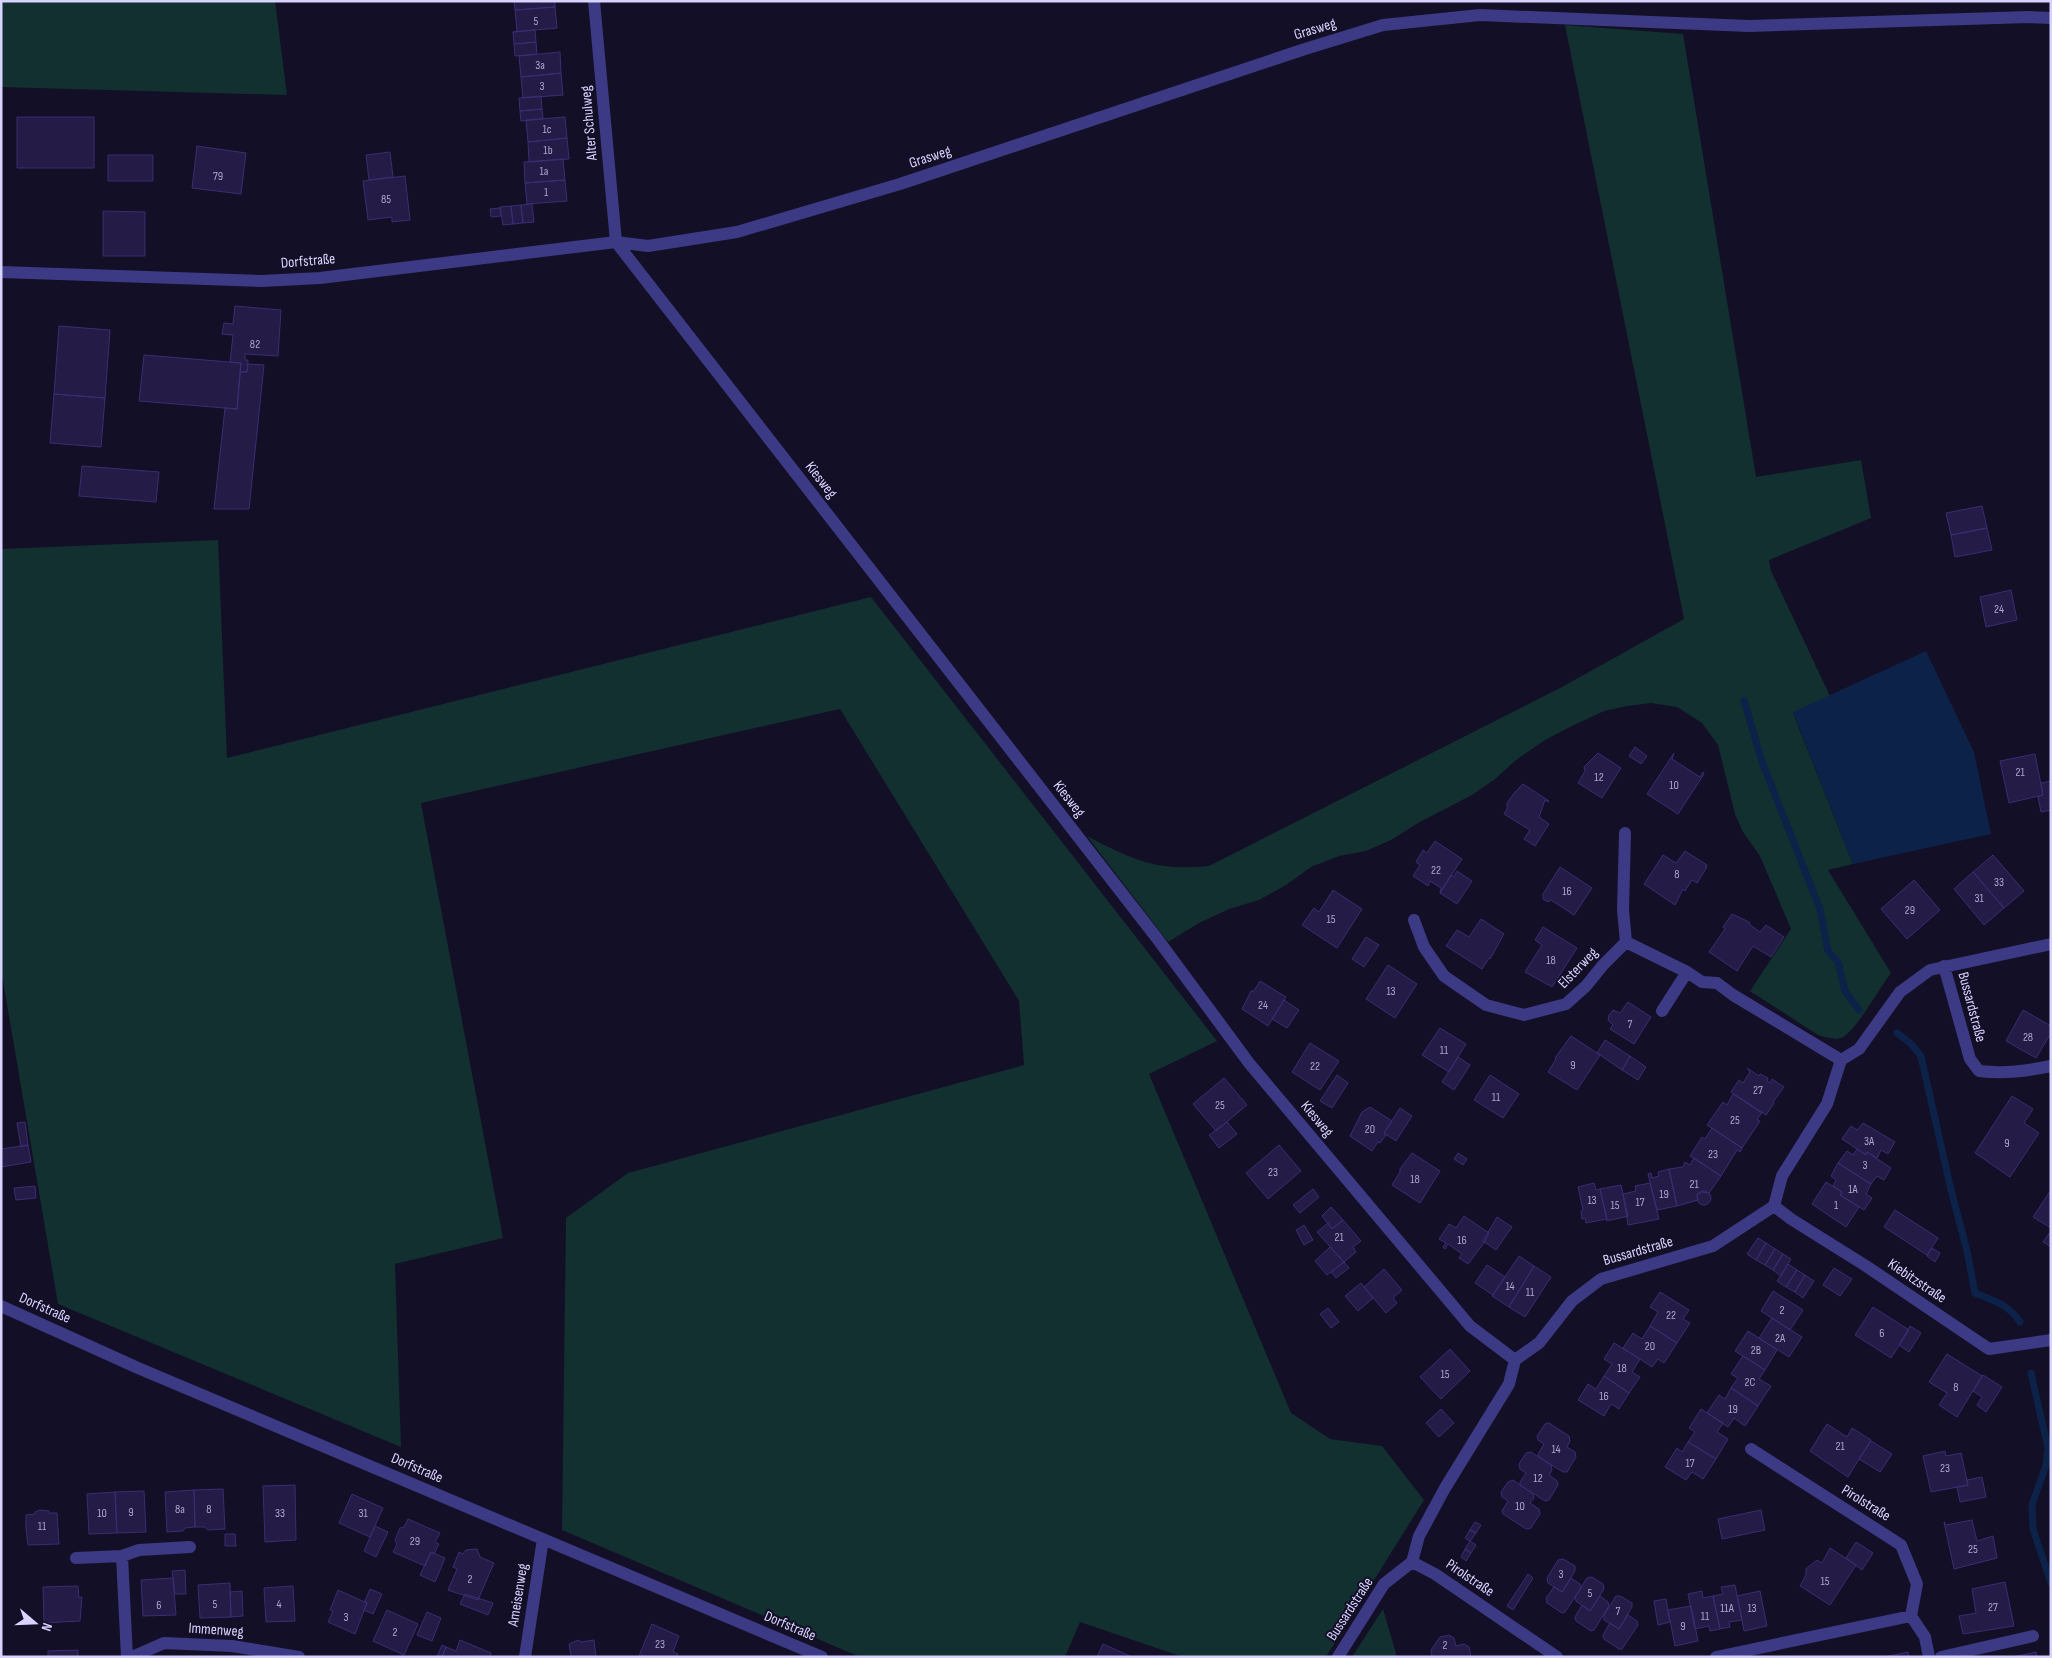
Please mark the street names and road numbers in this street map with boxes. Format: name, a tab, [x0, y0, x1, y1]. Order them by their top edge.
street label: Grasweg	[1292, 14, 1338, 44]
street label: Alter Schulweg	[576, 85, 602, 162]
street label: Grasweg	[907, 141, 953, 173]
street label: Dorfstraße	[280, 249, 336, 273]
street label: Kiesweg	[801, 458, 841, 502]
street label: Kiesweg	[1049, 777, 1089, 821]
street label: Elsterweg	[1554, 944, 1602, 992]
street label: Bussardstraße	[1954, 970, 1990, 1044]
street label: Kiesweg	[1296, 1097, 1338, 1141]
street label: Bussardstraße	[1601, 1232, 1675, 1270]
street label: Kiebitzstraße	[1884, 1254, 1950, 1308]
street label: Dorfstraße	[16, 1288, 74, 1328]
street label: Dorfstraße	[388, 1449, 446, 1487]
street label: Pirolstraße	[1838, 1481, 1894, 1525]
street label: Pirolstraße	[1442, 1555, 1498, 1601]
street label: Ameisenweg	[504, 1562, 532, 1629]
street label: Bussardstraße	[1323, 1574, 1377, 1644]
street label: Dorfstraße	[761, 1607, 819, 1645]
street label: Immenweg	[188, 1619, 244, 1641]

